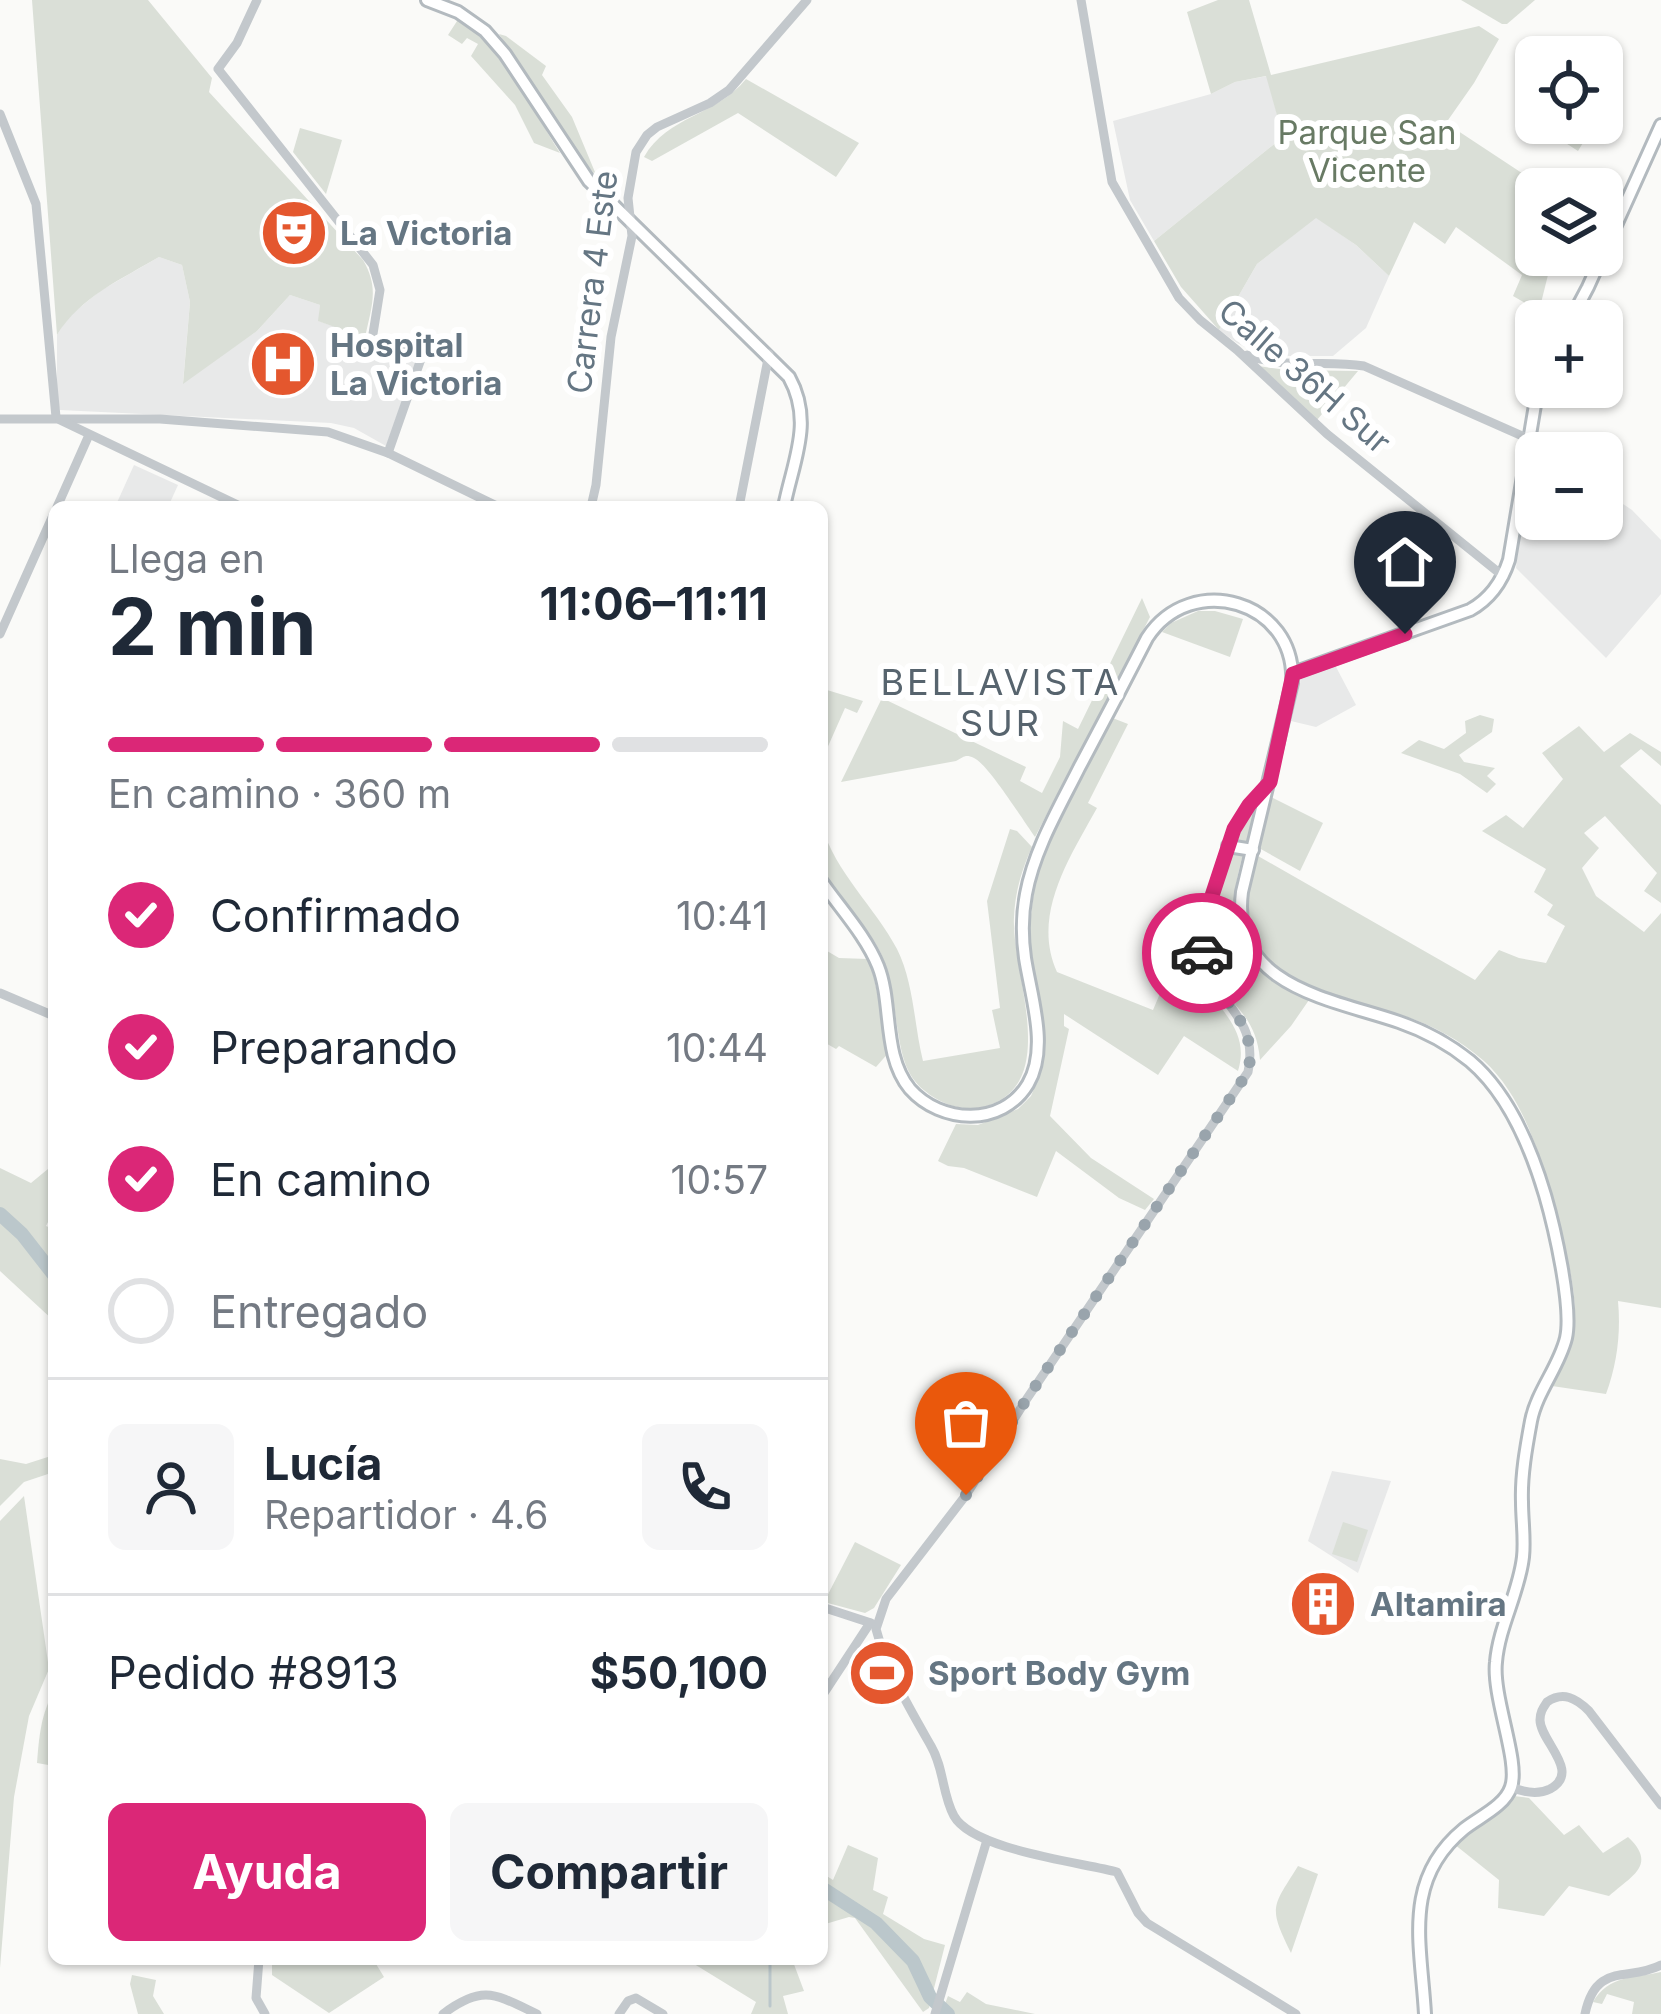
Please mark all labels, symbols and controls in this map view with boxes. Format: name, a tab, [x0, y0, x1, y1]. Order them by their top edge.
map controls	[1515, 36, 1623, 540]
button: locate	[1515, 36, 1623, 144]
park label: Parque San Vicente	[1278, 112, 1456, 190]
street label: Carrera 4 Este	[558, 168, 626, 396]
button: layers	[1515, 168, 1623, 276]
theatre icon: La Victoria	[259, 198, 329, 268]
place label: La Victoria	[340, 213, 512, 253]
street label: Calle 36H Sur	[1211, 290, 1399, 462]
button: +	[1515, 300, 1623, 408]
place label: Hospital La Victoria	[330, 325, 502, 403]
hospital icon: Hospital La Victoria	[248, 329, 318, 399]
button: −	[1515, 432, 1623, 540]
pin	[1354, 511, 1456, 634]
icon: home	[1372, 529, 1438, 595]
text: Llega en	[108, 535, 265, 582]
text: 11:06–11:11	[539, 576, 768, 631]
text: 2 min	[108, 579, 316, 674]
district label: BELLAVISTA SUR	[881, 660, 1121, 745]
text: En camino · 360 m	[108, 770, 451, 817]
icon: check	[108, 882, 174, 948]
text: Confirmado	[210, 888, 461, 943]
text: 10:41	[676, 892, 768, 939]
courier	[1142, 893, 1262, 1013]
icon: car	[1169, 920, 1235, 986]
icon: check	[108, 1014, 174, 1080]
text: Preparando	[210, 1020, 458, 1075]
text: 10:44	[666, 1024, 768, 1071]
icon: check	[108, 1146, 174, 1212]
text: En camino	[210, 1152, 432, 1207]
text: 10:57	[671, 1156, 768, 1203]
text: Entregado	[210, 1284, 428, 1339]
pin	[915, 1372, 1017, 1495]
icon: bag	[933, 1390, 999, 1456]
button: person	[108, 1424, 234, 1550]
button: phone	[642, 1424, 768, 1550]
text: Lucía	[264, 1436, 382, 1491]
text: Repartidor · 4.6	[264, 1491, 548, 1538]
building icon: Altamira	[1288, 1569, 1358, 1639]
place label: Altamira	[1370, 1584, 1507, 1624]
sports icon: Sport Body Gym	[847, 1638, 917, 1708]
text: Pedido #8913	[108, 1645, 399, 1700]
text: $50,100	[590, 1645, 768, 1700]
place label: Sport Body Gym	[928, 1653, 1190, 1693]
button: Ayuda	[108, 1803, 426, 1941]
button: Compartir	[450, 1803, 768, 1941]

